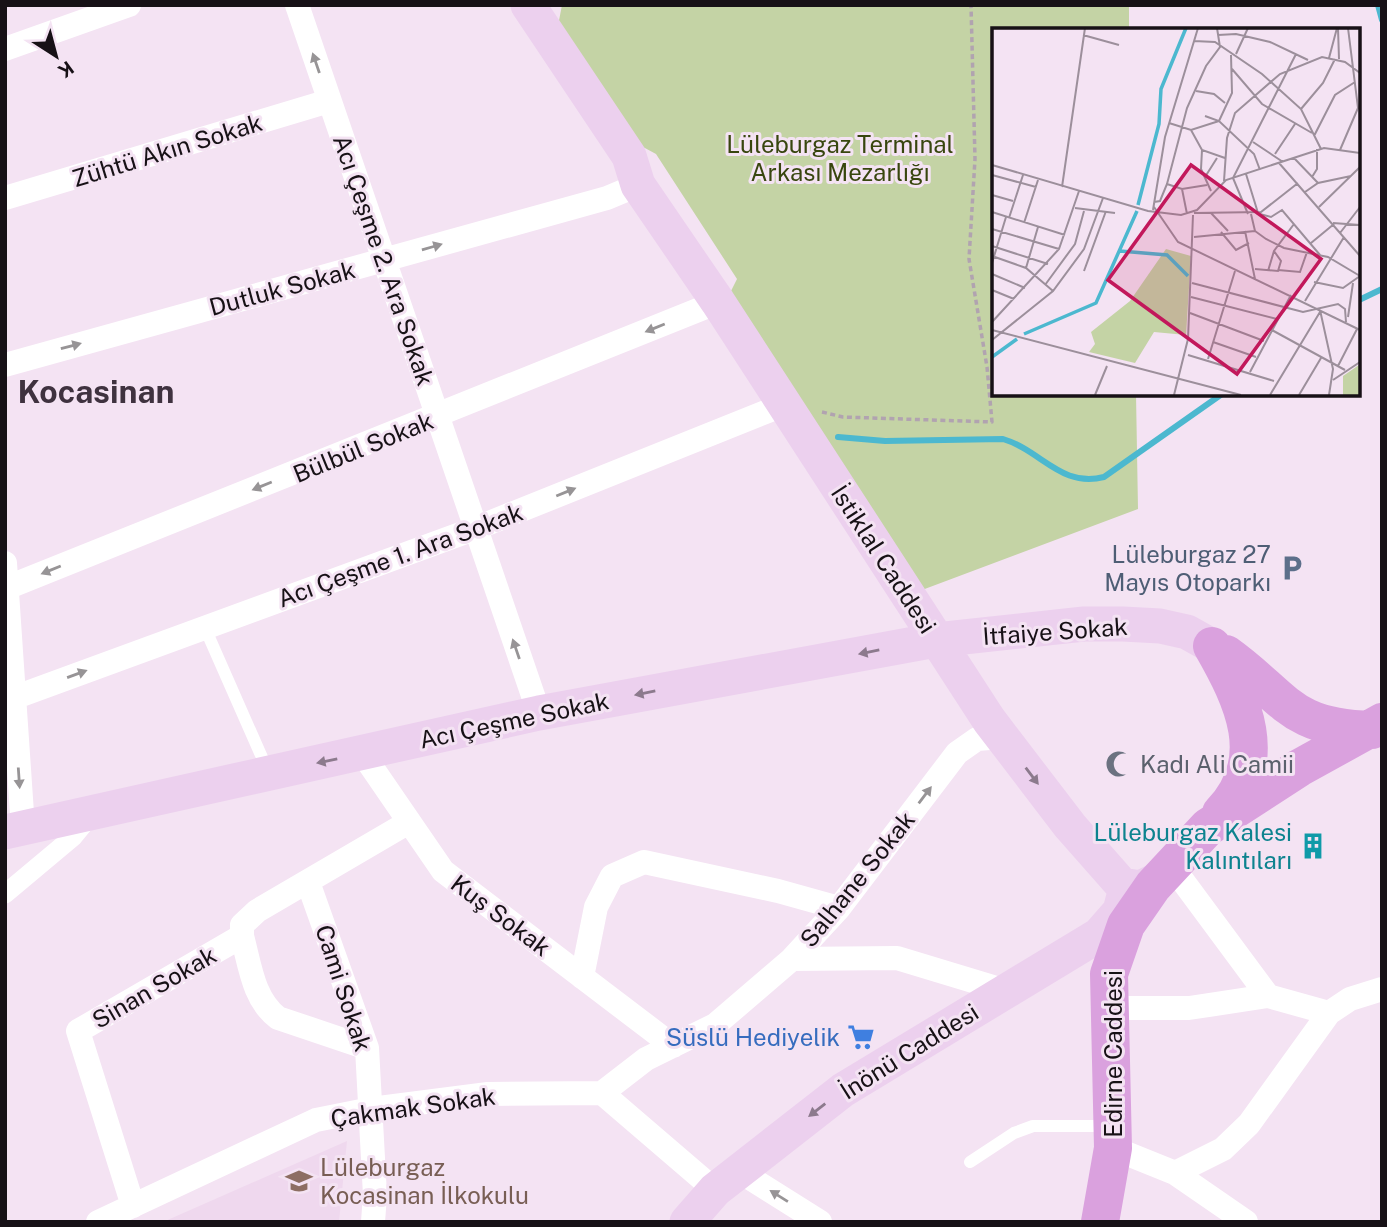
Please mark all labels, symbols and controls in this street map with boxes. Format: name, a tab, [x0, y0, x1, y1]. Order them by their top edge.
north arrow	[21, 21, 91, 91]
inset map	[992, 28, 1359, 396]
one-way arrow	[310, 52, 321, 73]
text: K	[54, 57, 78, 83]
street label: Zühtü Akın Sokak	[69, 108, 265, 192]
park label: Lüleburgaz Terminal Arkası Mezarlığı	[726, 130, 954, 186]
street label: Acı Çeşme 2. Ara Sokak	[328, 131, 440, 389]
one-way arrow	[422, 241, 443, 251]
street label: Dutluk Sokak	[206, 255, 358, 321]
one-way arrow	[645, 322, 665, 334]
one-way arrow	[61, 341, 82, 351]
district label: Kocasinan	[17, 373, 175, 410]
street label: Bülbül Sokak	[289, 406, 437, 488]
street label: İstiklal Caddesi	[826, 480, 942, 638]
one-way arrow	[252, 481, 273, 492]
one-way arrow	[555, 487, 576, 498]
street label: Acı Çeşme 1. Ara Sokak	[274, 498, 526, 612]
place label: Lüleburgaz 27 Mayıs Otoparkı	[1104, 540, 1271, 596]
parking icon: Lüleburgaz 27 Mayıs Otoparkı	[1277, 553, 1307, 583]
one-way arrow	[40, 565, 61, 576]
street label: İtfaiye Sokak	[982, 612, 1128, 650]
one-way arrow	[510, 638, 521, 659]
one-way arrow	[858, 647, 880, 658]
one-way arrow	[66, 669, 87, 680]
street label: Acı Çeşme Sokak	[417, 686, 611, 754]
one-way arrow	[634, 688, 656, 699]
mosque icon: Kadı Ali Camii	[1104, 749, 1134, 779]
place label: Kadı Ali Camii	[1140, 750, 1294, 778]
one-way arrow	[316, 755, 338, 766]
one-way arrow	[14, 767, 25, 789]
one-way arrow	[1024, 767, 1038, 785]
one-way arrow	[917, 786, 931, 804]
street label: Salhane Sokak	[794, 806, 920, 952]
place label: Lüleburgaz Kalesi Kalıntıları	[1094, 818, 1292, 874]
building icon: Lüleburgaz Kalesi Kalıntıları	[1298, 831, 1328, 861]
street label: Kuş Sokak	[446, 869, 556, 961]
street label: Cami Sokak	[310, 921, 378, 1055]
street label: Sinan Sokak	[87, 940, 221, 1034]
street label: Edirne Caddesi	[1099, 970, 1127, 1138]
street label: İnönü Caddesi	[835, 997, 983, 1105]
supermarket icon: Süslü Hediyelik	[846, 1022, 876, 1052]
place label: Süslü Hediyelik	[666, 1023, 840, 1051]
street label: Çakmak Sokak	[329, 1082, 497, 1132]
one-way arrow	[809, 1103, 827, 1118]
place label: Lüleburgaz Kocasinan İlkokulu	[320, 1153, 529, 1209]
school or university icon: Lüleburgaz Kocasinan İlkokulu	[284, 1166, 314, 1196]
one-way arrow	[770, 1190, 789, 1203]

